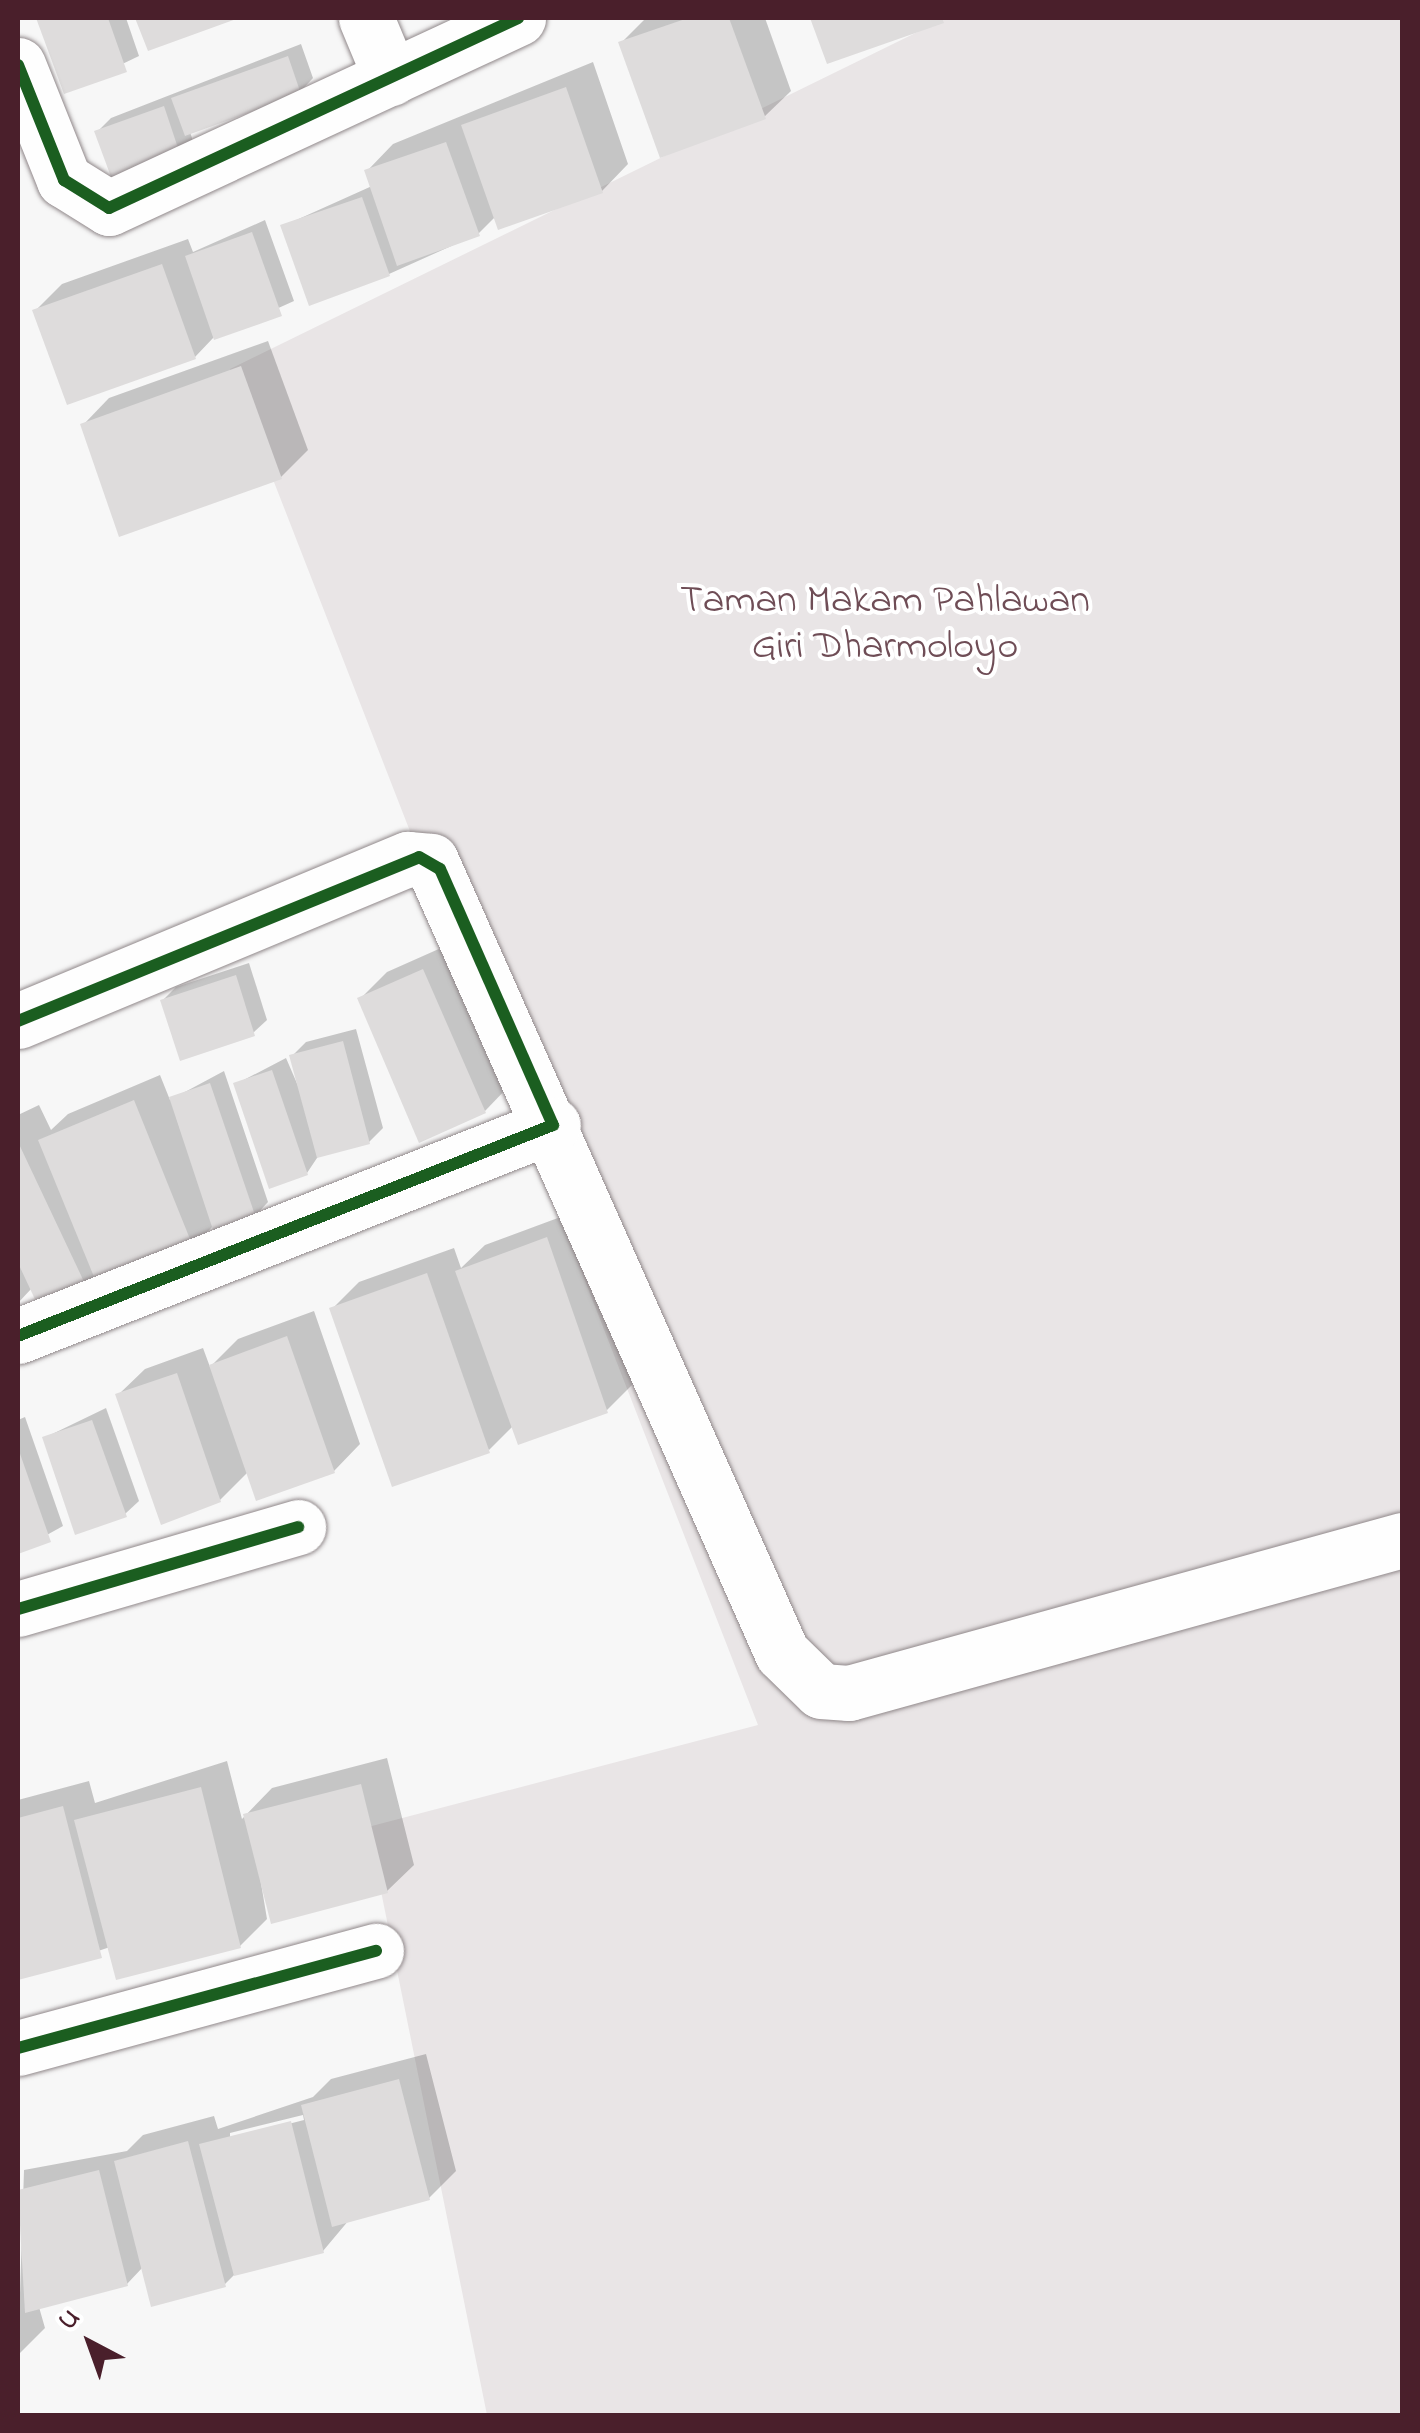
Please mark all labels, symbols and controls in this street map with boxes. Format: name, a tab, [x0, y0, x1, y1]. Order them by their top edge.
park label: Taman Makam Pahlawan Giri Dharmoloyo	[680, 578, 1090, 672]
north arrow	[40, 2293, 140, 2393]
text: U	[50, 2299, 90, 2341]

